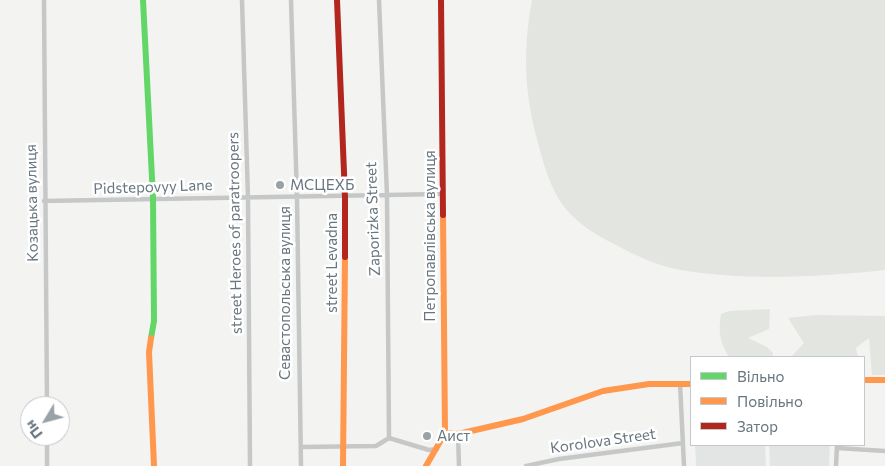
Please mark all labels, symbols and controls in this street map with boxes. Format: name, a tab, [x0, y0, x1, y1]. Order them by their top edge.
street label: street Heroes of paratroopers	[224, 132, 246, 334]
street label: Козацька вулиця	[22, 144, 42, 262]
street label: Петропавлівська вулиця	[421, 150, 439, 322]
street label: Zaporizka Street	[362, 162, 384, 276]
street label: Pidstepovyy Lane	[93, 176, 213, 198]
place label: МСЦЕХБ	[290, 176, 354, 194]
marker: МСЦЕХБ	[274, 179, 286, 191]
street label: Севастопольська вулиця	[276, 206, 294, 380]
street label: street Levadna	[323, 213, 341, 313]
legend	[690, 356, 865, 446]
text: Вільно	[737, 367, 784, 385]
text: Повільно	[737, 392, 803, 410]
north arrow	[20, 396, 70, 446]
text: Пн	[21, 417, 46, 442]
text: Затор	[737, 417, 778, 435]
street label: Korolova Street	[549, 425, 657, 457]
place label: Аист	[437, 427, 470, 445]
marker: Аист	[421, 430, 433, 442]

